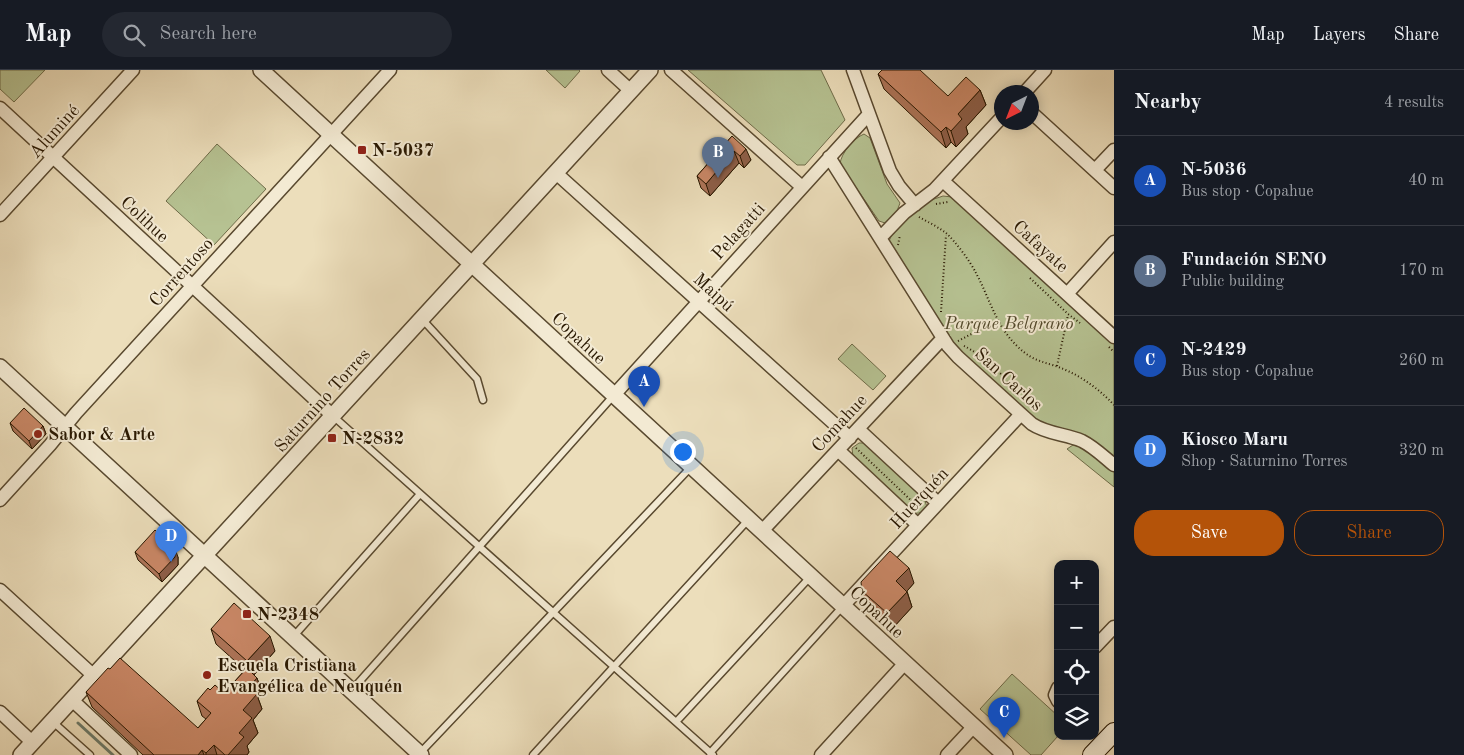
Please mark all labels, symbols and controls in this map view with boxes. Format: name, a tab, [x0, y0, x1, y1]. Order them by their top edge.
search box	[102, 12, 452, 57]
icon: search	[120, 21, 148, 49]
text: Map	[25, 23, 72, 47]
text: Search here	[160, 25, 257, 44]
text: Map	[1251, 26, 1285, 44]
text: Layers	[1313, 26, 1365, 44]
text: Share	[1393, 26, 1439, 44]
north arrow	[994, 85, 1039, 130]
text: Nearby	[1134, 92, 1202, 113]
text: 4 results	[1384, 95, 1444, 111]
street label: Aluminé	[26, 101, 83, 162]
pin: B	[702, 137, 734, 178]
place label: N-5037	[372, 142, 434, 160]
marker: N-5037	[356, 144, 368, 156]
text: N-5036	[1181, 161, 1247, 180]
text: A	[1144, 173, 1156, 189]
text: 40 m	[1408, 173, 1444, 189]
text: Bus stop · Copahue	[1181, 184, 1314, 200]
street label: Colihue	[117, 193, 172, 246]
street label: Pelagatti	[709, 200, 769, 263]
street label: Cafayate	[1009, 217, 1072, 276]
street label: Correntoso	[146, 235, 217, 311]
text: Fundación SENO	[1181, 251, 1327, 270]
text: B	[1144, 263, 1156, 279]
text: 170 m	[1399, 263, 1444, 279]
street label: Maipú	[690, 270, 737, 316]
text: Public building	[1181, 274, 1284, 290]
street label: Copahue	[548, 309, 609, 368]
park label: Parque Belgrano	[943, 315, 1074, 333]
text: N-2429	[1181, 341, 1247, 360]
street label: Saturnino Torres	[272, 345, 374, 456]
street label: San Carlos	[971, 345, 1046, 415]
text: C	[1145, 353, 1155, 369]
text: 260 m	[1399, 353, 1444, 369]
text: Bus stop · Copahue	[1181, 364, 1314, 380]
pin: A	[628, 366, 660, 407]
street label: Comahue	[809, 391, 871, 456]
place label: Sabor & Arte	[48, 426, 155, 444]
marker: Sabor & Arte	[32, 428, 44, 440]
place label: N-2832	[342, 430, 404, 448]
text: Kiosco Maru	[1181, 431, 1288, 450]
marker: N-2832	[326, 432, 338, 444]
your location	[670, 439, 696, 465]
text: D	[1144, 443, 1156, 459]
text: 320 m	[1399, 443, 1444, 459]
text: Shop · Saturnino Torres	[1181, 454, 1348, 470]
street label: Huerquén	[887, 465, 952, 533]
button: Save	[1134, 510, 1284, 556]
button: Share	[1294, 510, 1444, 556]
pin: D	[155, 521, 187, 562]
map controls	[1054, 560, 1099, 740]
button: +	[1054, 560, 1099, 605]
street label: Copahue	[846, 583, 907, 642]
button: −	[1054, 605, 1099, 650]
place label: N-2348	[257, 606, 319, 624]
marker: N-2348	[241, 608, 253, 620]
button: locate	[1054, 650, 1099, 695]
place label: Escuela Cristiana Evangélica de Neuquén	[217, 657, 403, 696]
marker: Escuela Cristiana Evangélica de Neuquén	[201, 669, 213, 681]
button: layers	[1054, 695, 1099, 740]
pin: C	[988, 697, 1020, 738]

